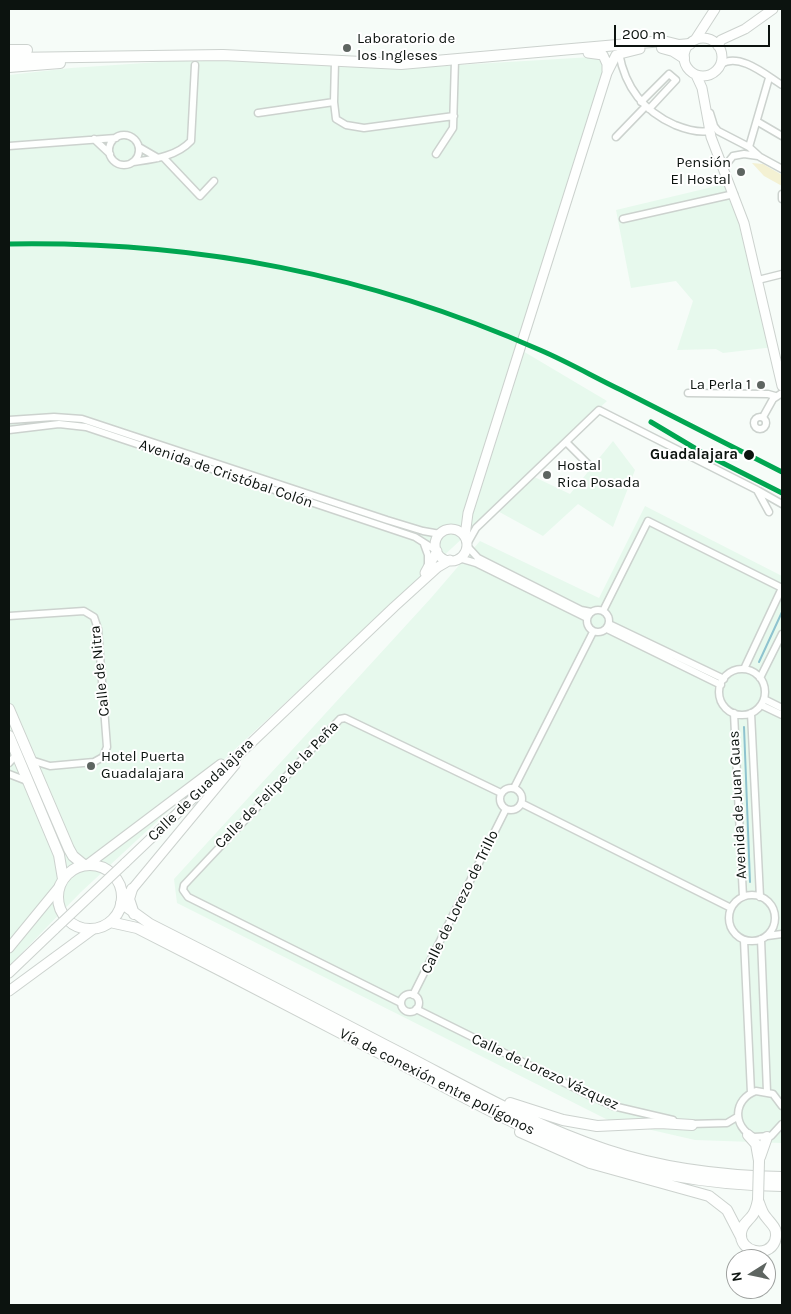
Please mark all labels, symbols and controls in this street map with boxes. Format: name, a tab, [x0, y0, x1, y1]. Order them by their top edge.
scale bar	[616, 15, 772, 47]
text: 200 m	[622, 25, 666, 43]
place label: Laboratorio de los Ingleses	[357, 30, 455, 65]
marker: Laboratorio de los Ingleses	[341, 42, 353, 54]
place label: Pensión El Hostal	[671, 154, 731, 189]
marker: Pensión El Hostal	[735, 166, 747, 178]
place label: La Perla 1	[690, 376, 751, 394]
marker: La Perla 1	[755, 379, 767, 391]
street label: Avenida de Cristóbal Colón	[137, 436, 315, 512]
place label: Guadalajara	[650, 446, 738, 464]
marker: Guadalajara	[742, 448, 756, 462]
place label: Hostal Rica Posada	[557, 457, 640, 492]
marker: Hostal Rica Posada	[541, 469, 553, 481]
street label: Calle de Nitra	[86, 625, 114, 717]
street label: Calle de Felipe de la Peña	[211, 717, 343, 853]
street label: Avenida de Juan Guas	[725, 730, 751, 880]
street label: Calle de Guadalajara	[144, 735, 258, 845]
place label: Hotel Puerta Guadalajara	[101, 748, 185, 783]
marker: Hotel Puerta Guadalajara	[85, 760, 97, 772]
street label: Calle de Lorezo de Trillo	[417, 827, 503, 977]
street label: Vía de conexión entre polígonos	[336, 1025, 538, 1139]
street label: Calle de Lorezo Vázquez	[468, 1030, 622, 1114]
north arrow	[726, 1249, 776, 1299]
text: N	[727, 1270, 746, 1283]

